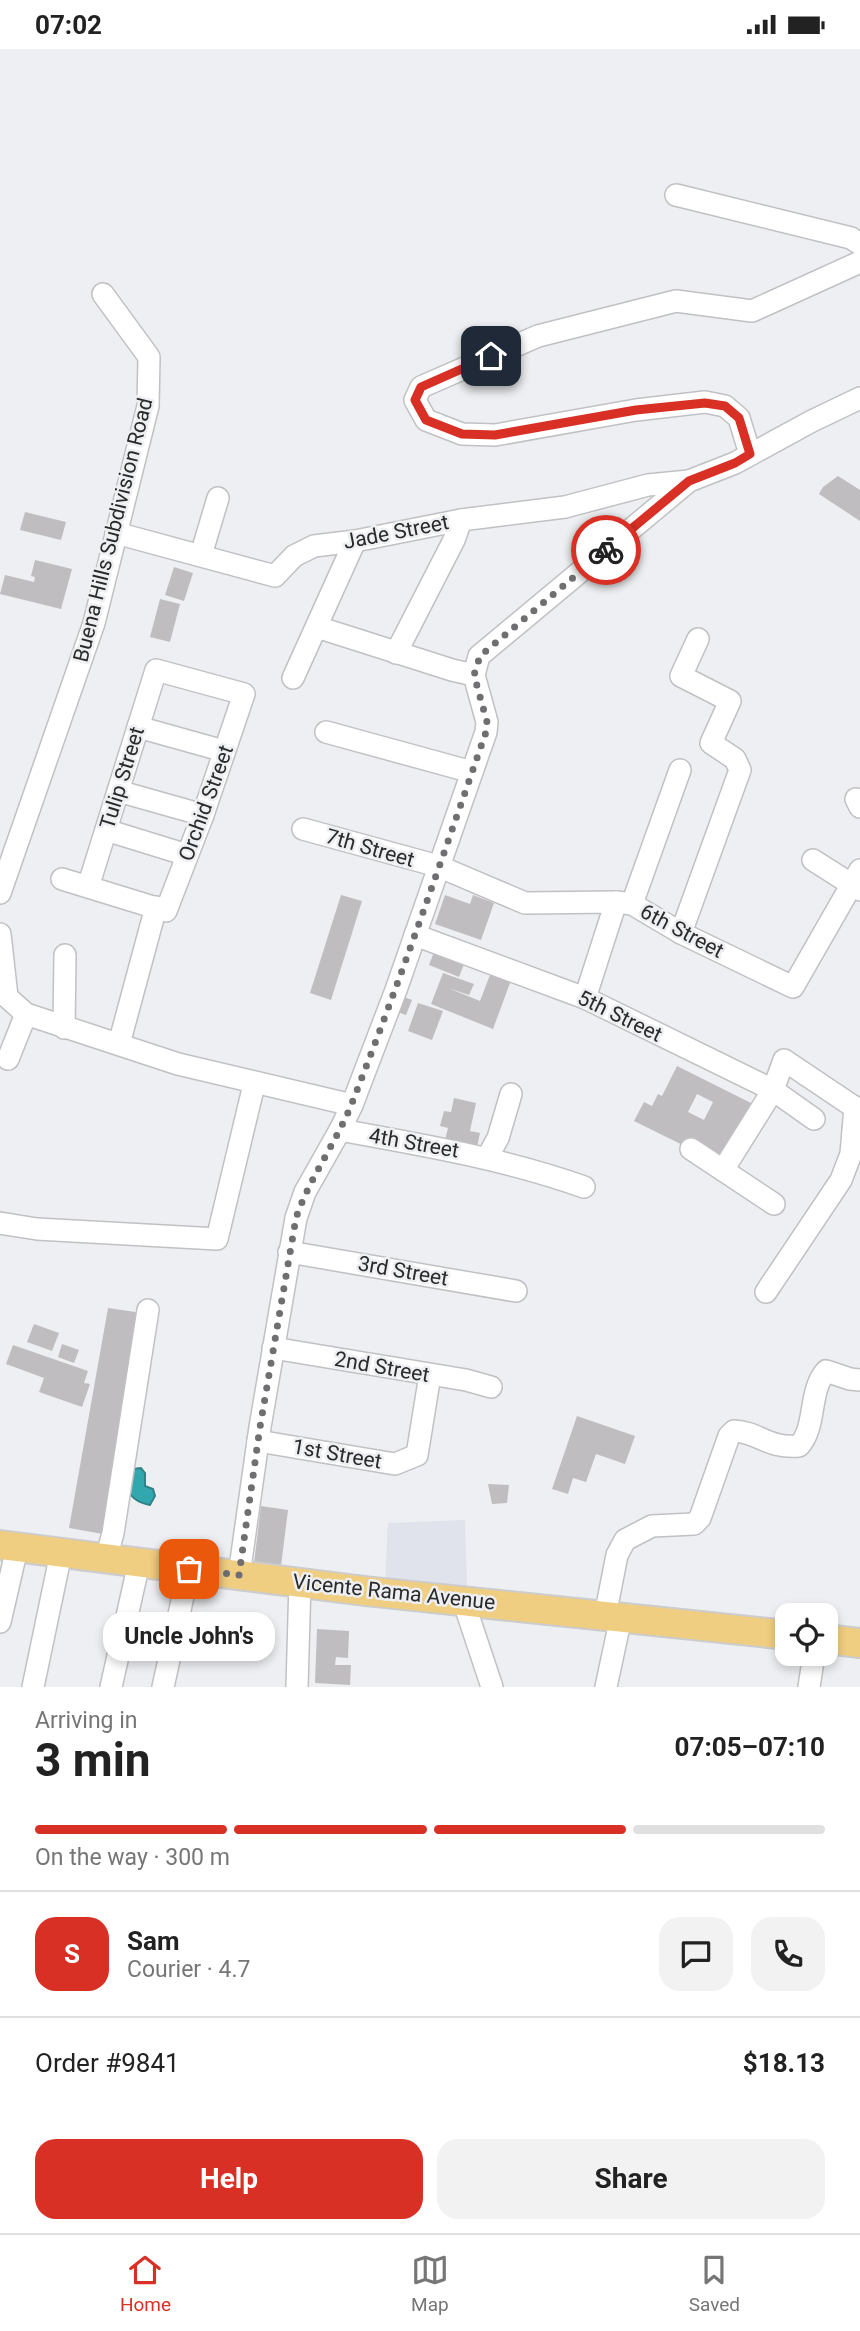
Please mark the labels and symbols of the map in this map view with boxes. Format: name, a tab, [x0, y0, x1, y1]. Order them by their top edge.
pin	[461, 326, 521, 386]
street label: Buena Hills Subdivision Road	[69, 395, 157, 665]
street label: Jade Street	[341, 510, 451, 554]
courier	[571, 515, 641, 585]
street label: Tulip Street	[95, 724, 149, 832]
street label: Orchid Street	[174, 742, 238, 864]
street label: 7th Street	[323, 824, 417, 872]
street label: 6th Street	[636, 899, 728, 963]
street label: 5th Street	[574, 985, 666, 1047]
street label: 4th Street	[367, 1123, 461, 1163]
street label: 3rd Street	[356, 1251, 450, 1291]
street label: 2nd Street	[333, 1347, 431, 1387]
street label: 1st Street	[291, 1434, 384, 1474]
pin	[159, 1539, 219, 1599]
street label: Vicente Rama Avenue	[292, 1569, 496, 1615]
callout: Uncle John's	[103, 1611, 275, 1660]

